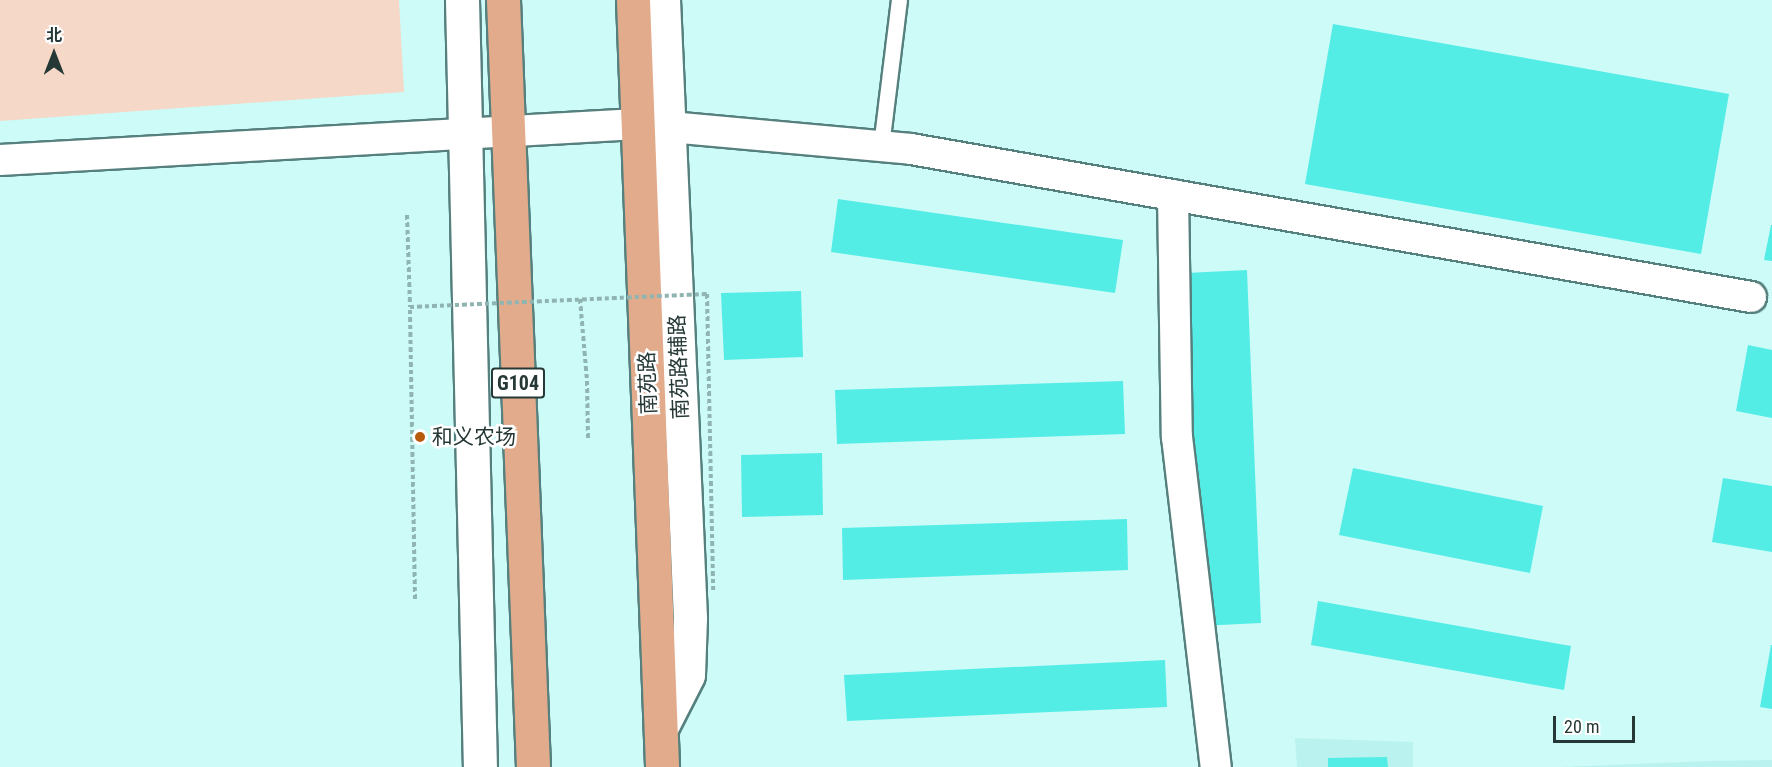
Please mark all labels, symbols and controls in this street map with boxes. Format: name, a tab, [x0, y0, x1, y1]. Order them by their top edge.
north arrow	[24, 24, 84, 84]
text: 北	[46, 26, 62, 45]
street label: 南苑路辅路	[665, 314, 693, 420]
street label: 南苑路	[634, 351, 662, 415]
road number: G104	[490, 366, 546, 400]
place label: 和义农场	[432, 424, 516, 450]
marker: 和义农场	[413, 430, 427, 444]
scale bar	[1556, 704, 1638, 742]
text: 20 m	[1564, 716, 1599, 737]

